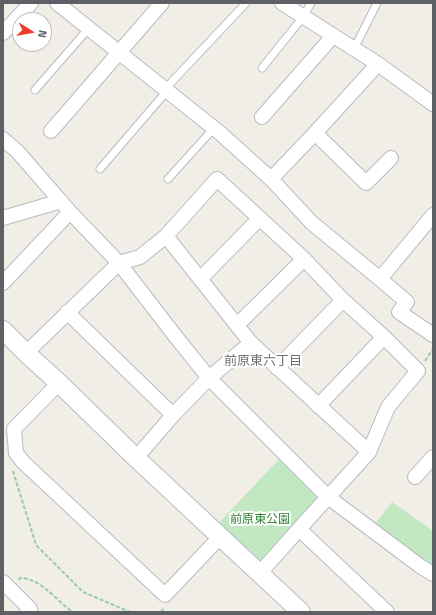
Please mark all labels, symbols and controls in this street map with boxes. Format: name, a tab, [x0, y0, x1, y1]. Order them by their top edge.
north arrow	[12, 12, 52, 52]
text: N	[34, 29, 51, 39]
district label: 前原東六丁目	[224, 354, 302, 370]
park label: 前原東公園	[230, 513, 290, 527]

